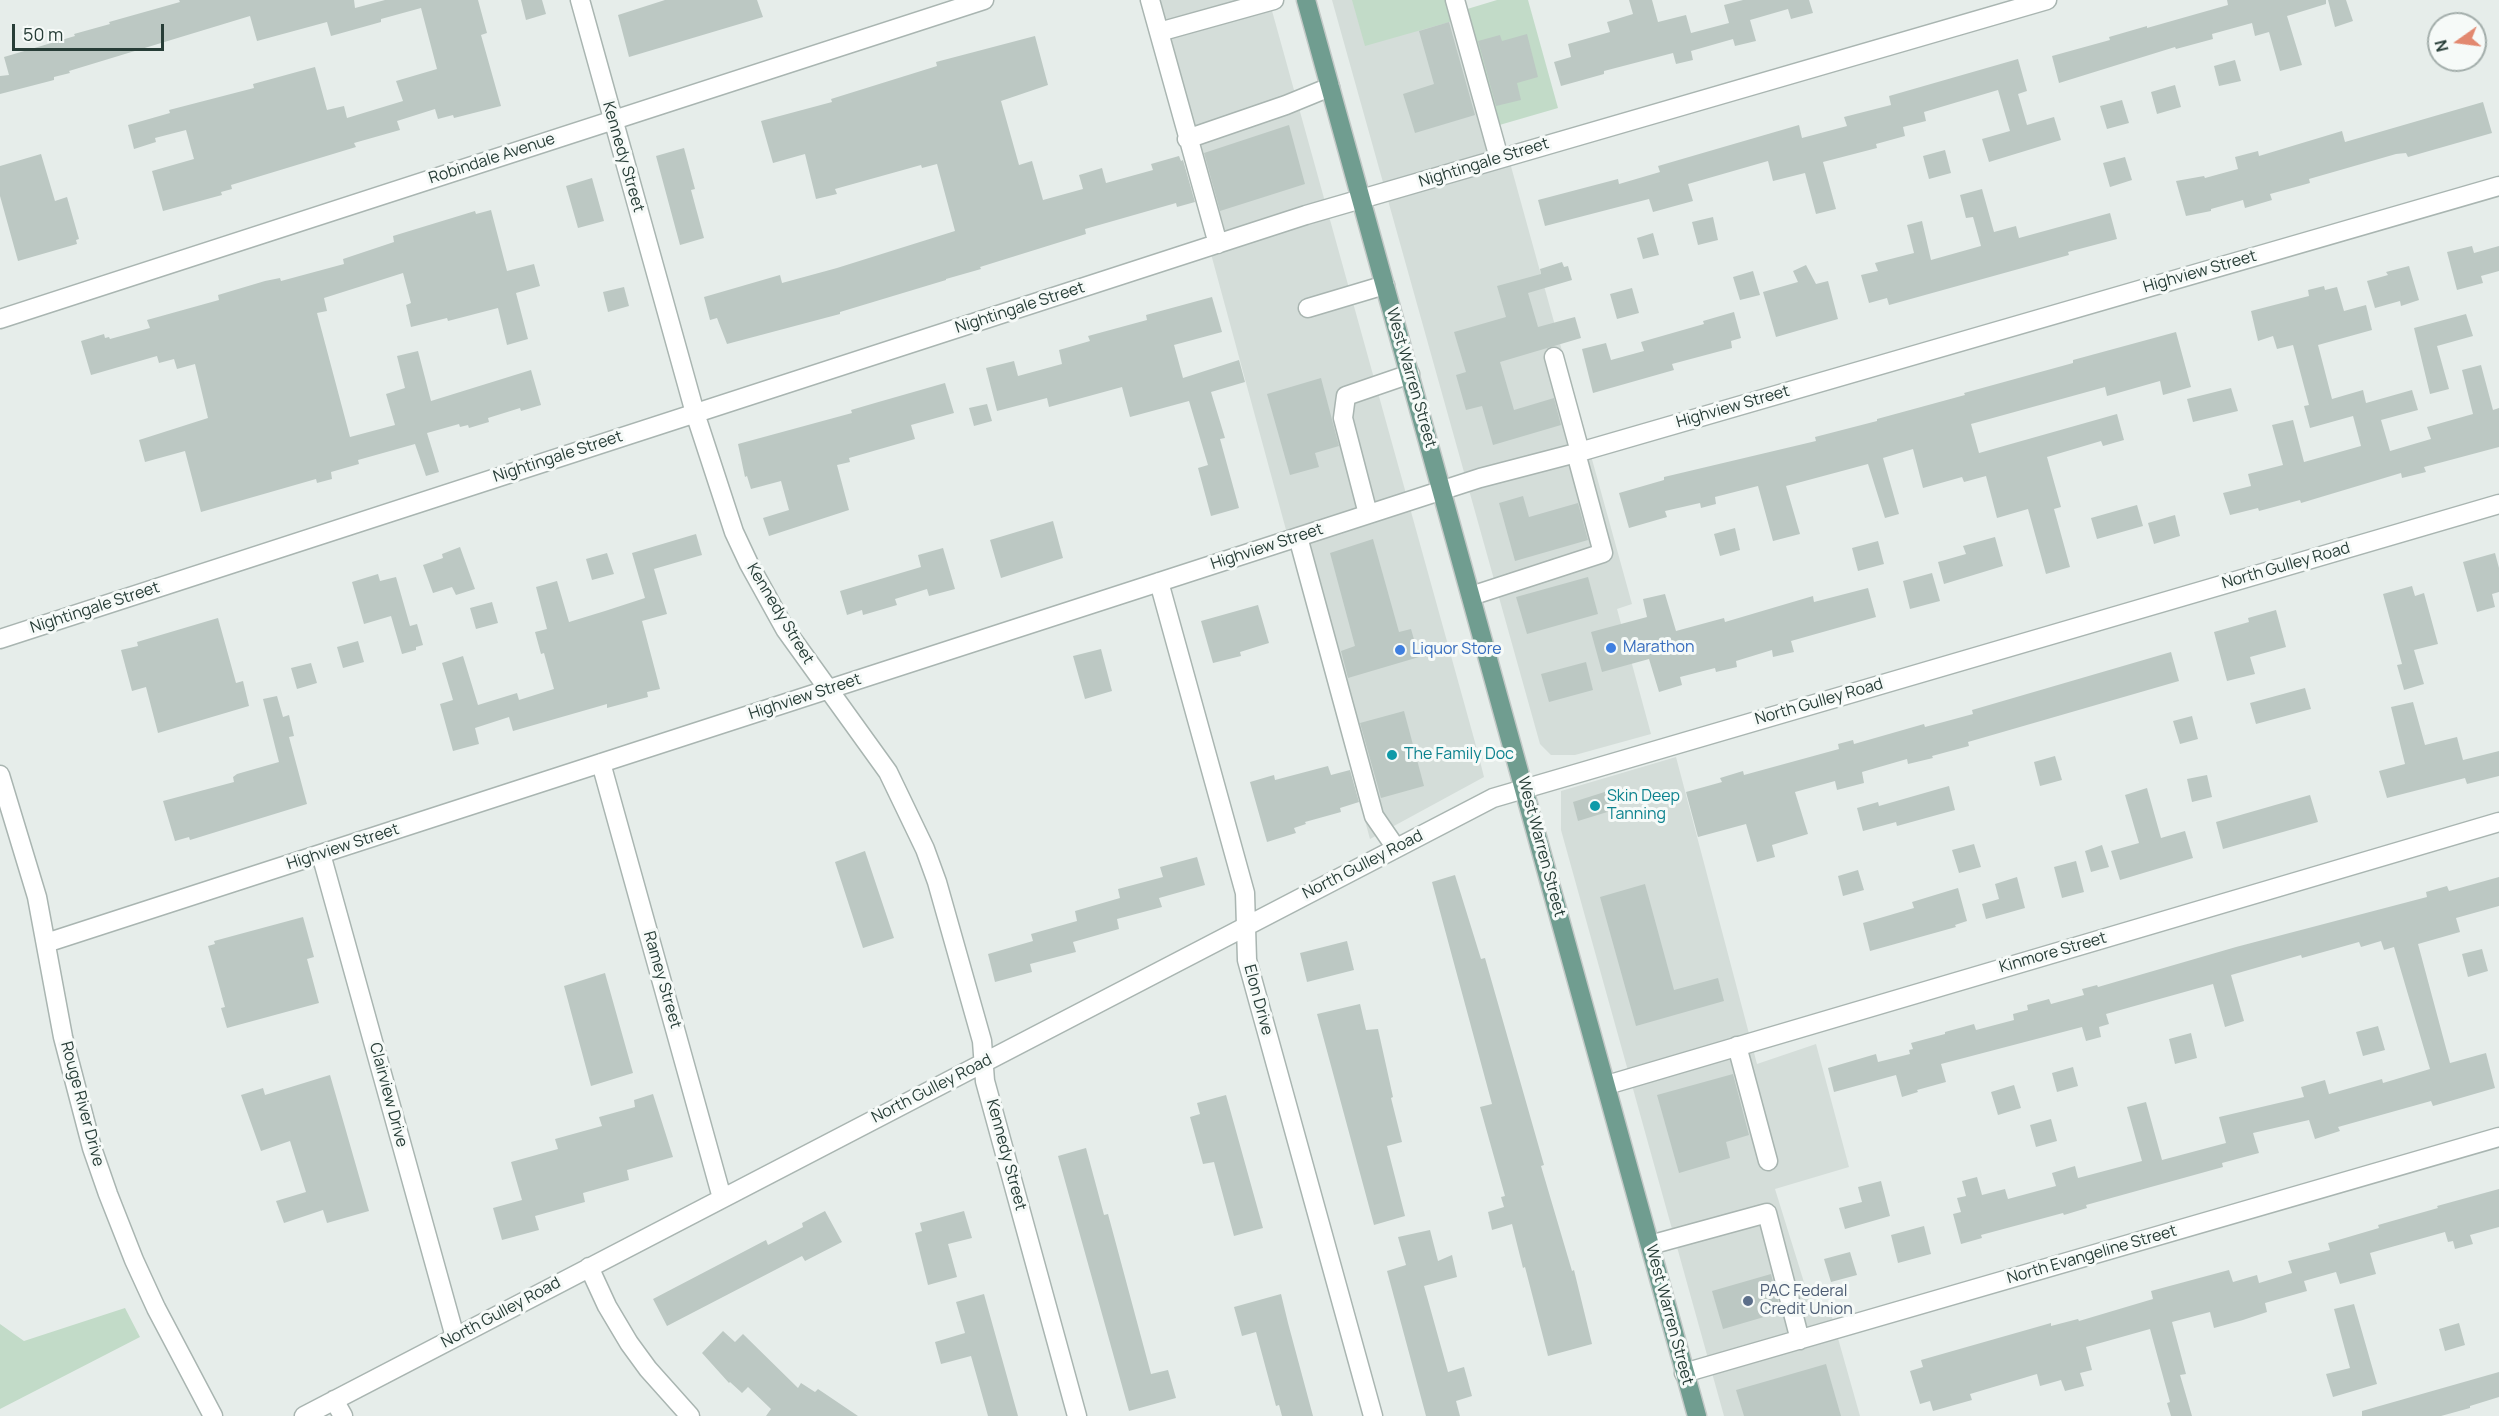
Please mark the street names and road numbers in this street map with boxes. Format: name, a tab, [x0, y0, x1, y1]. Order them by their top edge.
street label: Kennedy Street	[598, 99, 648, 215]
street label: Robindale Avenue	[426, 130, 558, 188]
street label: Nightingale Street	[1417, 134, 1551, 192]
street label: Highview Street	[2141, 247, 2259, 297]
street label: Nightingale Street	[953, 278, 1087, 338]
street label: West Warren Street	[1382, 306, 1440, 450]
street label: Highview Street	[1674, 382, 1792, 432]
street label: Nightingale Street	[491, 427, 625, 487]
street label: Highview Street	[1208, 520, 1326, 574]
street label: North Gulley Road	[2220, 539, 2352, 593]
street label: Kennedy Street	[742, 560, 818, 668]
street label: Nightingale Street	[28, 578, 162, 638]
street label: Highview Street	[746, 670, 864, 724]
street label: North Gulley Road	[1753, 675, 1885, 729]
street label: West Warren Street	[1513, 775, 1569, 919]
street label: Highview Street	[284, 820, 402, 874]
street label: North Gulley Road	[1300, 826, 1426, 904]
street label: Kinmore Street	[1997, 928, 2109, 978]
street label: Ramey Street	[639, 929, 685, 1031]
street label: Elon Drive	[1239, 963, 1277, 1037]
street label: Rouge River Drive	[56, 1039, 108, 1169]
street label: Clairview Drive	[365, 1041, 411, 1149]
street label: North Gulley Road	[869, 1050, 995, 1128]
street label: Kennedy Street	[982, 1097, 1030, 1213]
street label: North Evangeline Street	[2005, 1222, 2179, 1288]
street label: West Warren Street	[1641, 1243, 1697, 1387]
street label: North Gulley Road	[438, 1273, 564, 1353]

